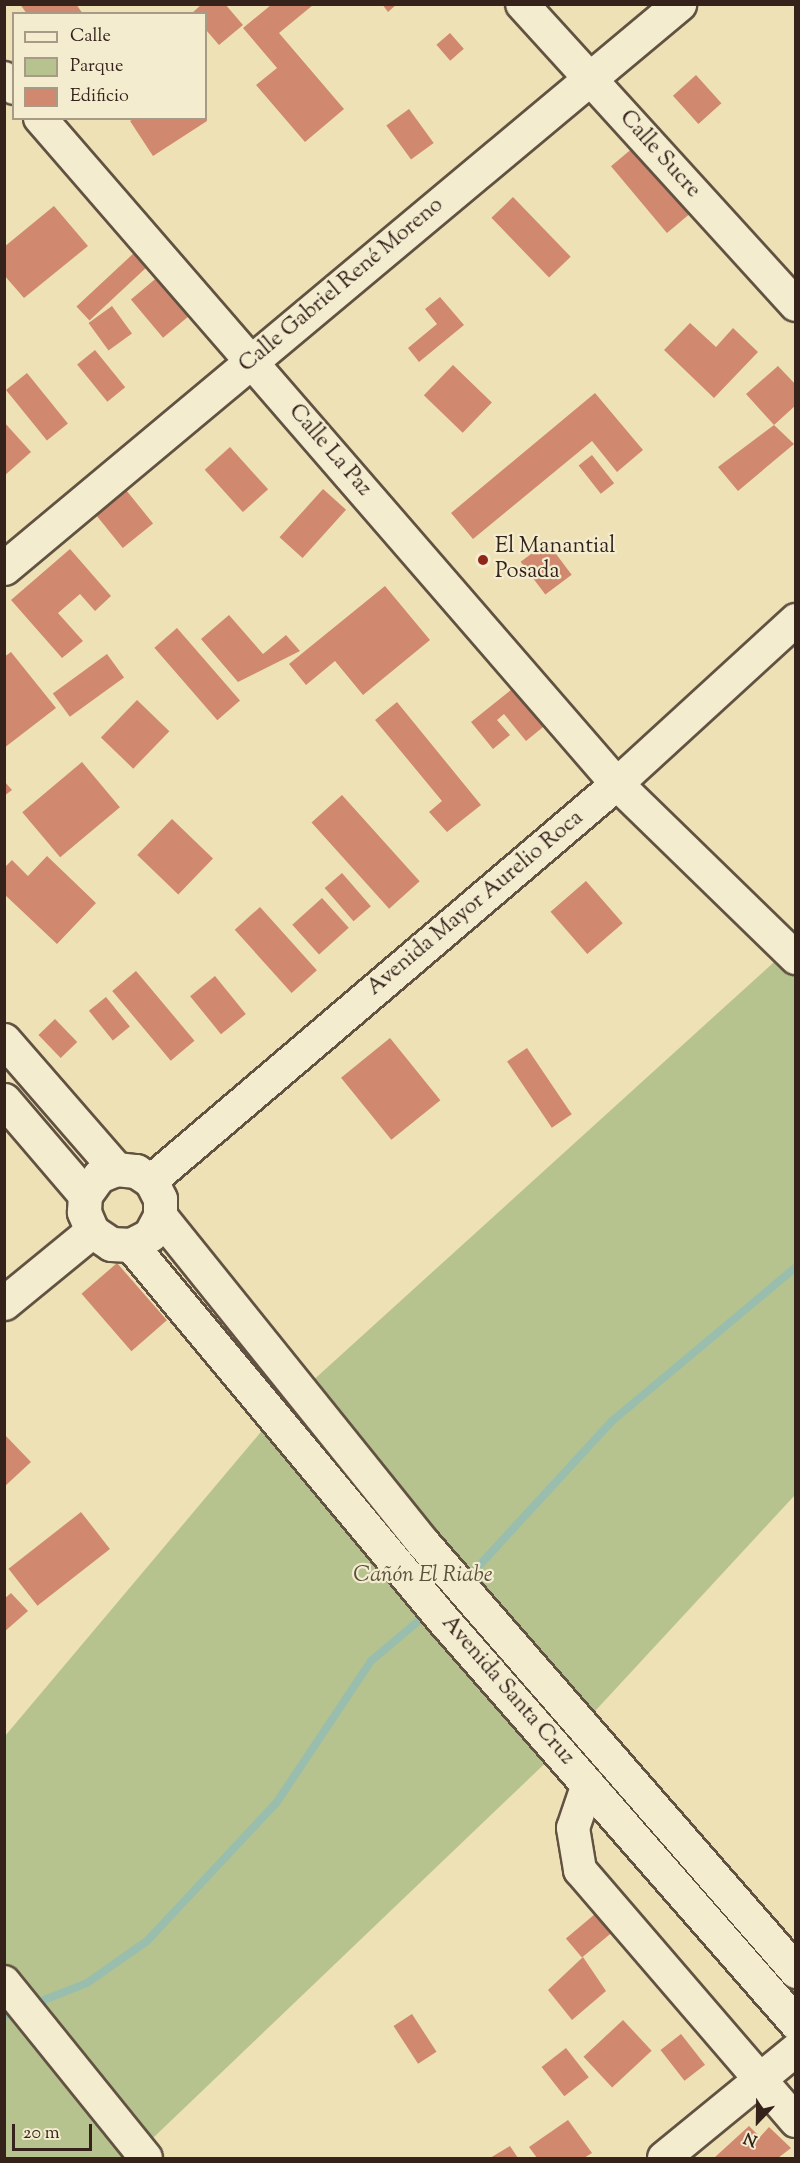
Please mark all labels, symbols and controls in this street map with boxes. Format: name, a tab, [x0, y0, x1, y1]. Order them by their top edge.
legend	[12, 12, 207, 120]
text: Calle	[70, 24, 111, 50]
text: Parque	[70, 54, 123, 80]
text: Edificio	[70, 84, 129, 110]
street label: Calle Sucre	[613, 106, 705, 204]
street label: Calle Gabriel René Moreno	[235, 193, 449, 379]
street label: Calle La Paz	[282, 400, 376, 502]
place label: El Manantial Posada	[495, 534, 615, 586]
marker: El Manantial Posada	[476, 553, 490, 567]
street label: Avenida Mayor Aurelio Roca	[362, 806, 590, 1002]
park label: Cañón El Riabe	[353, 1564, 493, 1590]
street label: Avenida Santa Cruz	[435, 1611, 579, 1771]
north arrow	[728, 2091, 788, 2151]
scale bar	[15, 2112, 94, 2150]
text: 20 m	[23, 2121, 60, 2147]
text: N	[741, 2125, 761, 2151]

